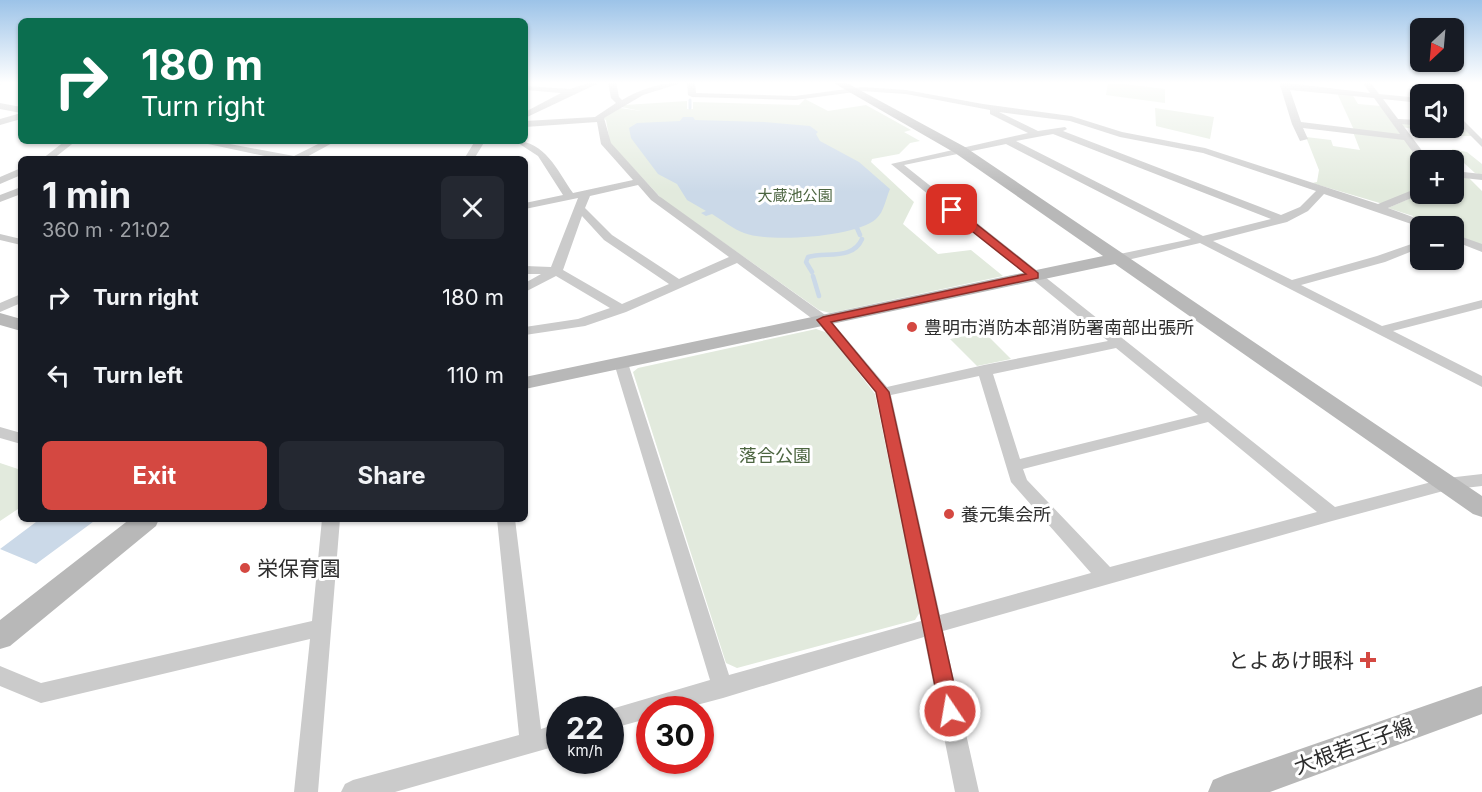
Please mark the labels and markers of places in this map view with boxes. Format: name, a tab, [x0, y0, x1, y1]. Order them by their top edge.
pin	[926, 184, 977, 235]
place label: 豊明市消防本部消防署南部出張所	[924, 317, 1194, 338]
marker: 豊明市消防本部消防署南部出張所	[905, 320, 919, 334]
place label: 養元集会所	[961, 504, 1051, 525]
marker: 養元集会所	[942, 507, 956, 521]
place label: 栄保育園	[257, 556, 341, 581]
marker: 栄保育園	[238, 561, 252, 575]
place label: とよあけ眼科	[1228, 648, 1354, 673]
marker: とよあけ眼科	[1359, 651, 1377, 669]

